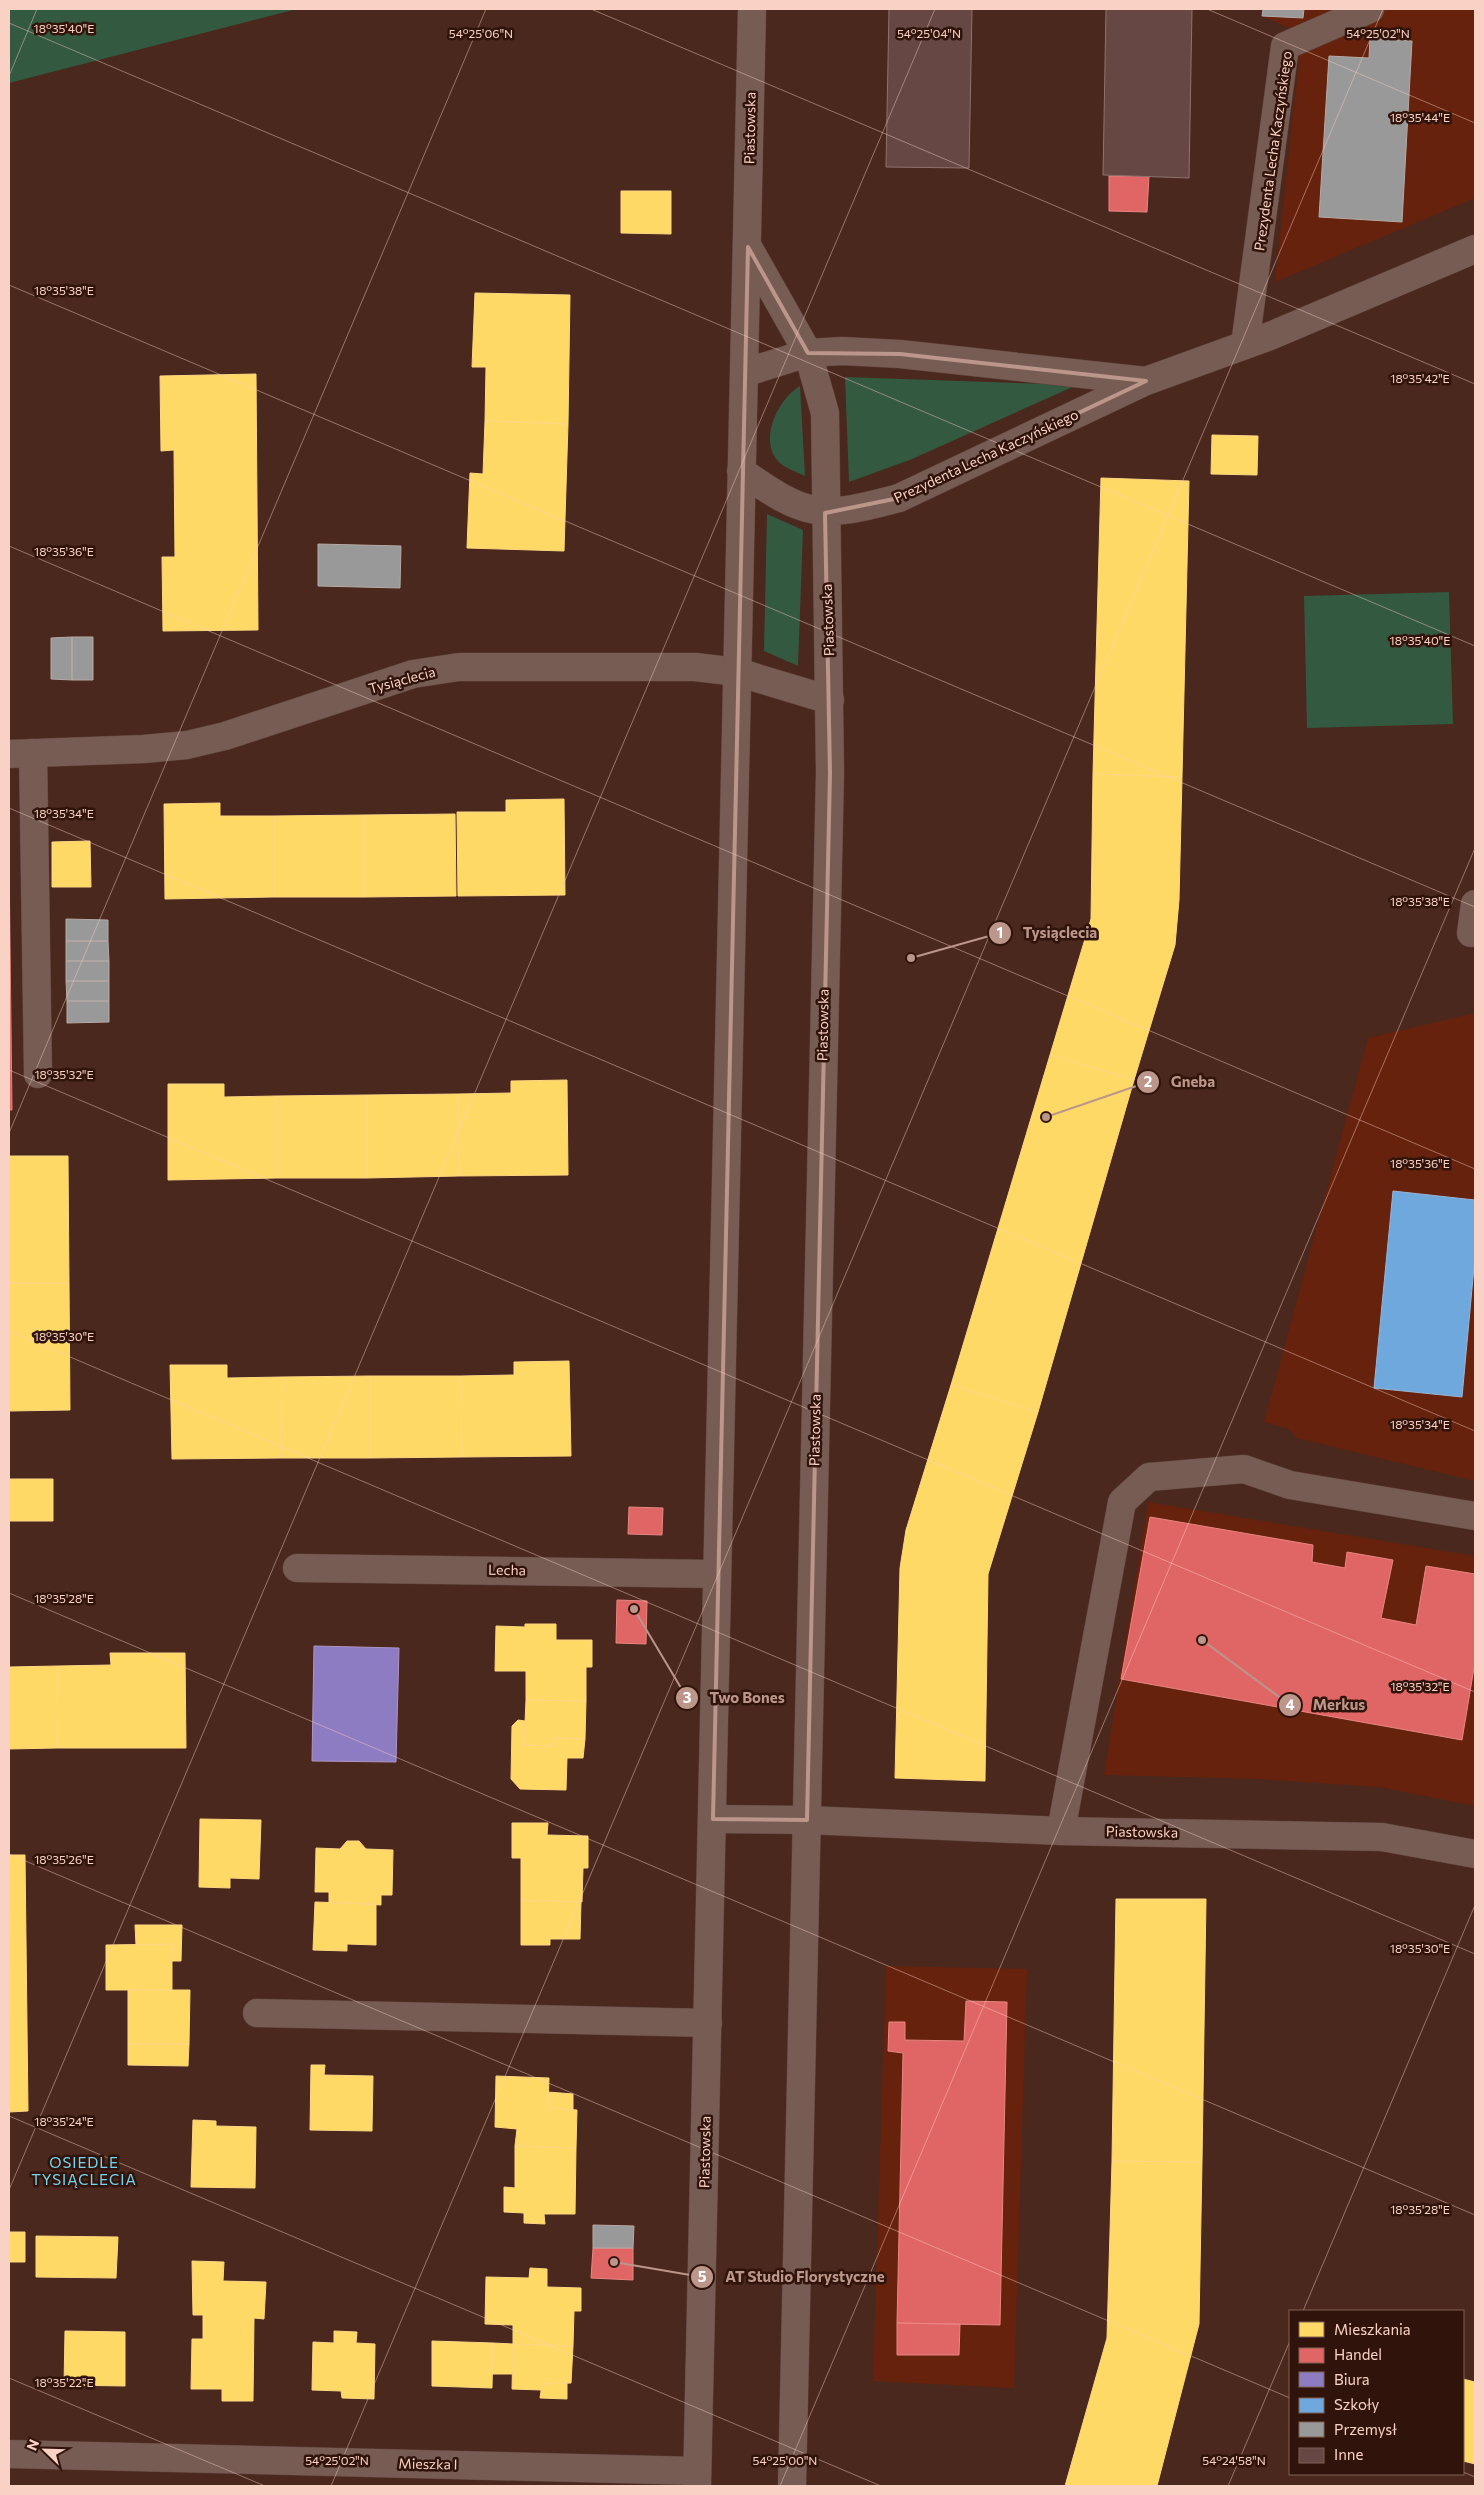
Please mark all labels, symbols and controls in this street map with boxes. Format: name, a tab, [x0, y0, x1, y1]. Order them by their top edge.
text: 18°35'40"E	[34, 21, 94, 35]
text: 54°25'06"N	[449, 26, 513, 40]
text: 54°25'04"N	[897, 26, 961, 40]
text: 54°25'02"N	[1346, 26, 1410, 40]
street label: Prezydenta Lecha Kaczyńskiego	[1250, 50, 1295, 252]
street label: Piastowska	[740, 92, 759, 164]
text: 18°35'44"E	[1390, 110, 1450, 124]
text: 18°35'38"E	[34, 283, 94, 297]
text: 18°35'42"E	[1390, 371, 1450, 385]
street label: Prezydenta Lecha Kaczyńskiego	[891, 405, 1081, 506]
text: 18°35'36"E	[34, 544, 94, 558]
street label: Piastowska	[818, 584, 837, 656]
text: 18°35'40"E	[1390, 633, 1450, 647]
street label: Tysiąclecia	[367, 662, 437, 697]
text: 18°35'34"E	[34, 806, 94, 820]
text: 18°35'38"E	[1390, 894, 1450, 908]
callout: Tysiąclecia	[987, 918, 1107, 948]
text: 1	[997, 923, 1003, 941]
text: Tysiąclecia	[1023, 923, 1097, 941]
street label: Piastowska	[813, 989, 832, 1061]
text: 18°35'32"E	[34, 1067, 94, 1081]
callout: Gneba	[1136, 1067, 1225, 1097]
text: 2	[1144, 1072, 1152, 1090]
text: Gneba	[1171, 1072, 1215, 1090]
text: 18°35'36"E	[1390, 1156, 1450, 1170]
text: 18°35'30"E	[34, 1329, 94, 1343]
street label: Piastowska	[805, 1394, 824, 1466]
text: 18°35'34"E	[1390, 1417, 1450, 1431]
street label: Lecha	[488, 1561, 526, 1578]
text: 18°35'28"E	[34, 1591, 94, 1605]
text: 18°35'32"E	[1390, 1679, 1450, 1693]
callout: Two Bones	[675, 1683, 795, 1713]
text: 3	[683, 1688, 692, 1706]
text: Two Bones	[709, 1688, 785, 1706]
callout: Merkus	[1277, 1690, 1375, 1720]
text: 4	[1285, 1695, 1295, 1713]
text: Merkus	[1313, 1695, 1365, 1713]
street label: Piastowska	[1106, 1822, 1178, 1841]
text: 18°35'26"E	[34, 1852, 94, 1866]
text: 18°35'30"E	[1390, 1941, 1450, 1955]
text: 18°35'24"E	[34, 2114, 94, 2128]
street label: Piastowska	[695, 2116, 714, 2188]
district label: OSIEDLE TYSIĄCLECIA	[31, 2153, 137, 2188]
text: 18°35'28"E	[1390, 2202, 1450, 2216]
callout: AT Studio Florystyczne	[690, 2262, 894, 2292]
text: 5	[698, 2267, 707, 2285]
text: AT Studio Florystyczne	[725, 2267, 885, 2285]
legend	[1289, 2310, 1464, 2475]
text: Mieszkania	[1334, 2320, 1411, 2338]
text: Handel	[1334, 2345, 1382, 2363]
text: Biura	[1334, 2370, 1370, 2388]
text: 18°35'22"E	[34, 2375, 94, 2389]
text: Szkoły	[1334, 2395, 1380, 2413]
text: Przemysł	[1334, 2420, 1397, 2438]
north arrow	[20, 2425, 70, 2475]
text: N	[23, 2437, 42, 2453]
text: Inne	[1334, 2445, 1363, 2463]
text: 54°25'02"N	[305, 2453, 369, 2467]
text: 54°25'00"N	[753, 2453, 817, 2467]
text: 54°24'58"N	[1202, 2453, 1266, 2467]
street label: Mieszka I	[398, 2454, 458, 2473]

